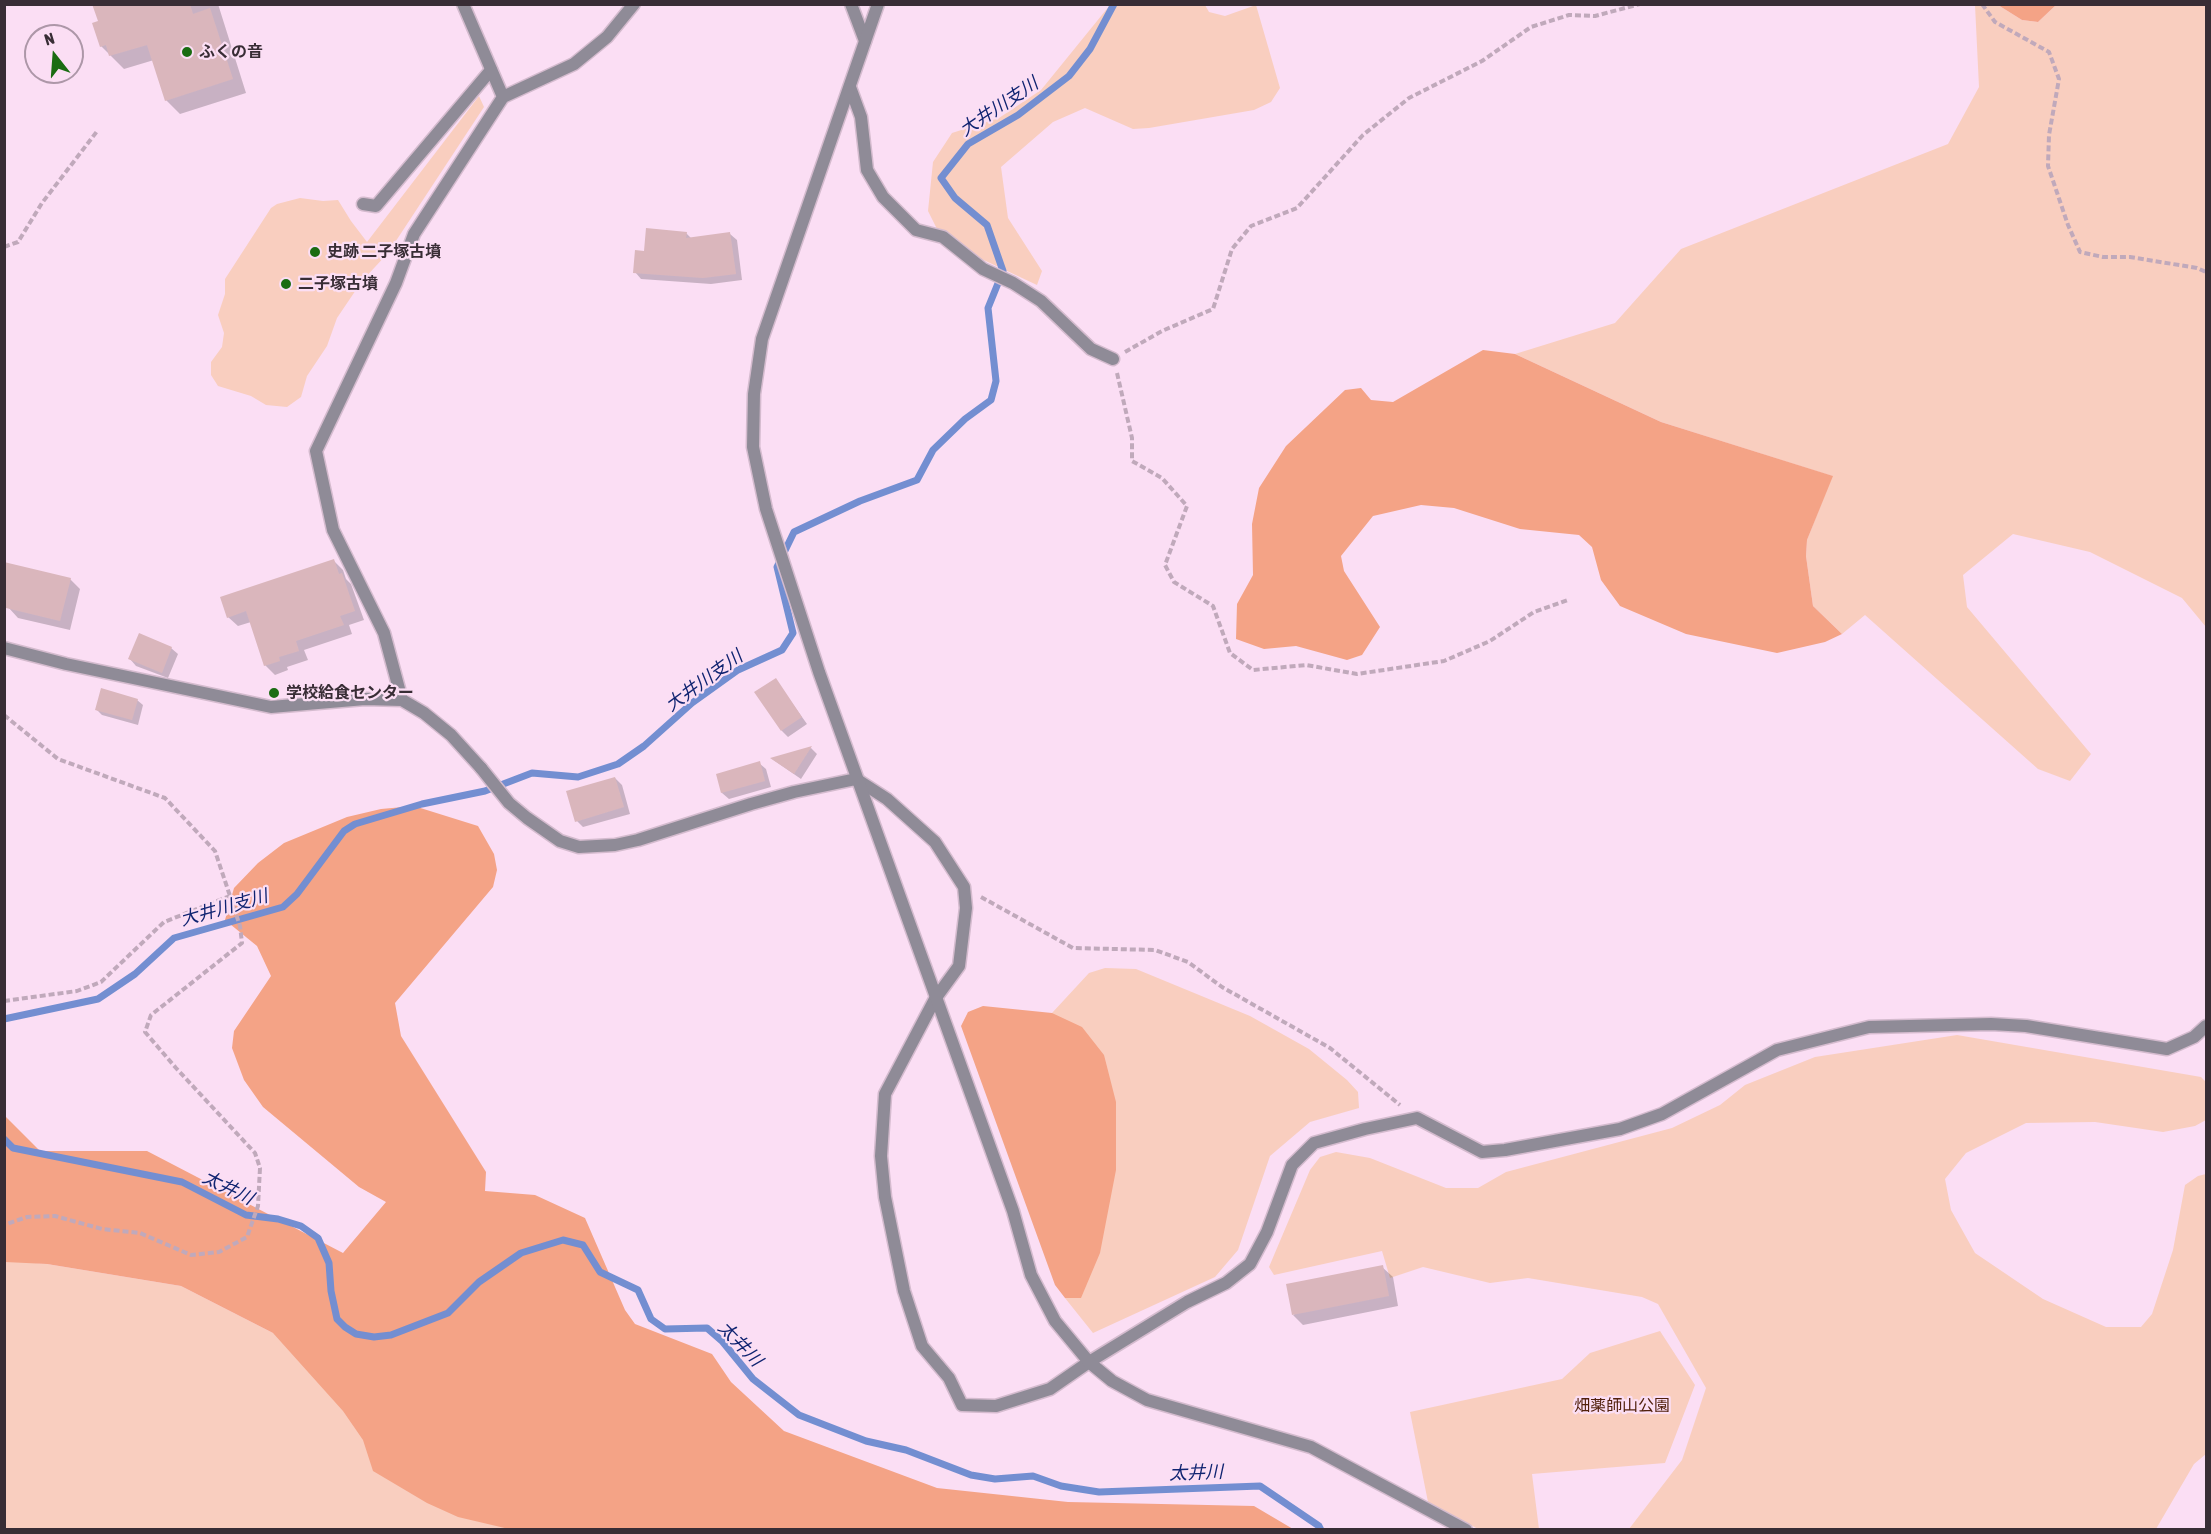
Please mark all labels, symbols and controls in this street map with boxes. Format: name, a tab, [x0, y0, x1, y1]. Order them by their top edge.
north arrow	[24, 24, 84, 84]
text: N	[42, 29, 56, 49]
place label: ふくの音	[199, 42, 263, 62]
marker: ふくの音	[180, 45, 194, 59]
water label: 大井川支川	[956, 73, 1042, 141]
place label: 史跡 二子塚古墳	[327, 242, 441, 262]
marker: 史跡 二子塚古墳	[308, 245, 322, 259]
place label: 二子塚古墳	[298, 274, 378, 294]
marker: 二子塚古墳	[279, 277, 293, 291]
water label: 大井川支川	[661, 646, 747, 716]
place label: 学校給食センター	[286, 683, 414, 703]
marker: 学校給食センター	[267, 686, 281, 700]
water label: 大井川支川	[178, 885, 270, 931]
water label: 太井川	[199, 1166, 257, 1210]
water label: 太井川	[713, 1317, 767, 1371]
park label: 畑薬師山公園	[1574, 1396, 1670, 1416]
water label: 太井川	[1169, 1461, 1223, 1485]

